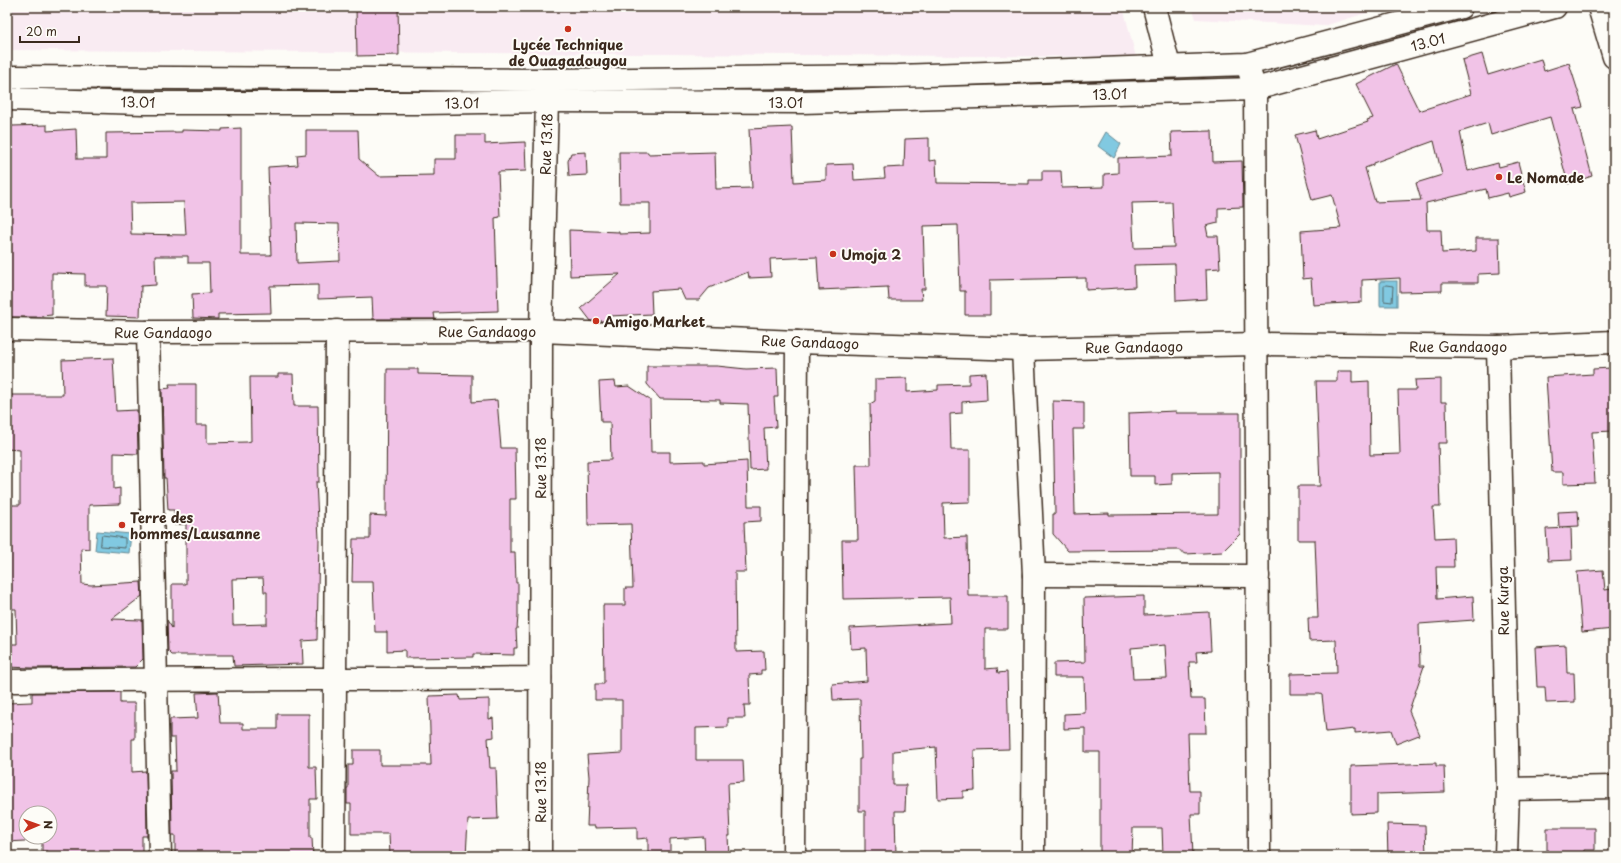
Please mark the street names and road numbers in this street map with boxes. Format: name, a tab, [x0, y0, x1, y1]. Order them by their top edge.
street label: 13.01	[1408, 27, 1448, 57]
street label: 13.01	[1092, 83, 1128, 105]
street label: 13.01	[120, 91, 156, 113]
street label: 13.01	[444, 92, 480, 114]
street label: 13.01	[769, 92, 803, 113]
street label: Rue 13.18	[534, 113, 558, 175]
street label: Rue Gandaogo	[438, 321, 536, 342]
street label: Rue Gandaogo	[114, 322, 212, 343]
street label: Rue Gandaogo	[761, 330, 860, 354]
street label: Rue Gandaogo	[1085, 336, 1183, 358]
street label: Rue Gandaogo	[1409, 336, 1507, 357]
street label: Rue 13.18	[530, 437, 551, 499]
street label: Rue Kurga	[1492, 566, 1514, 636]
street label: Rue 13.18	[530, 761, 551, 823]

